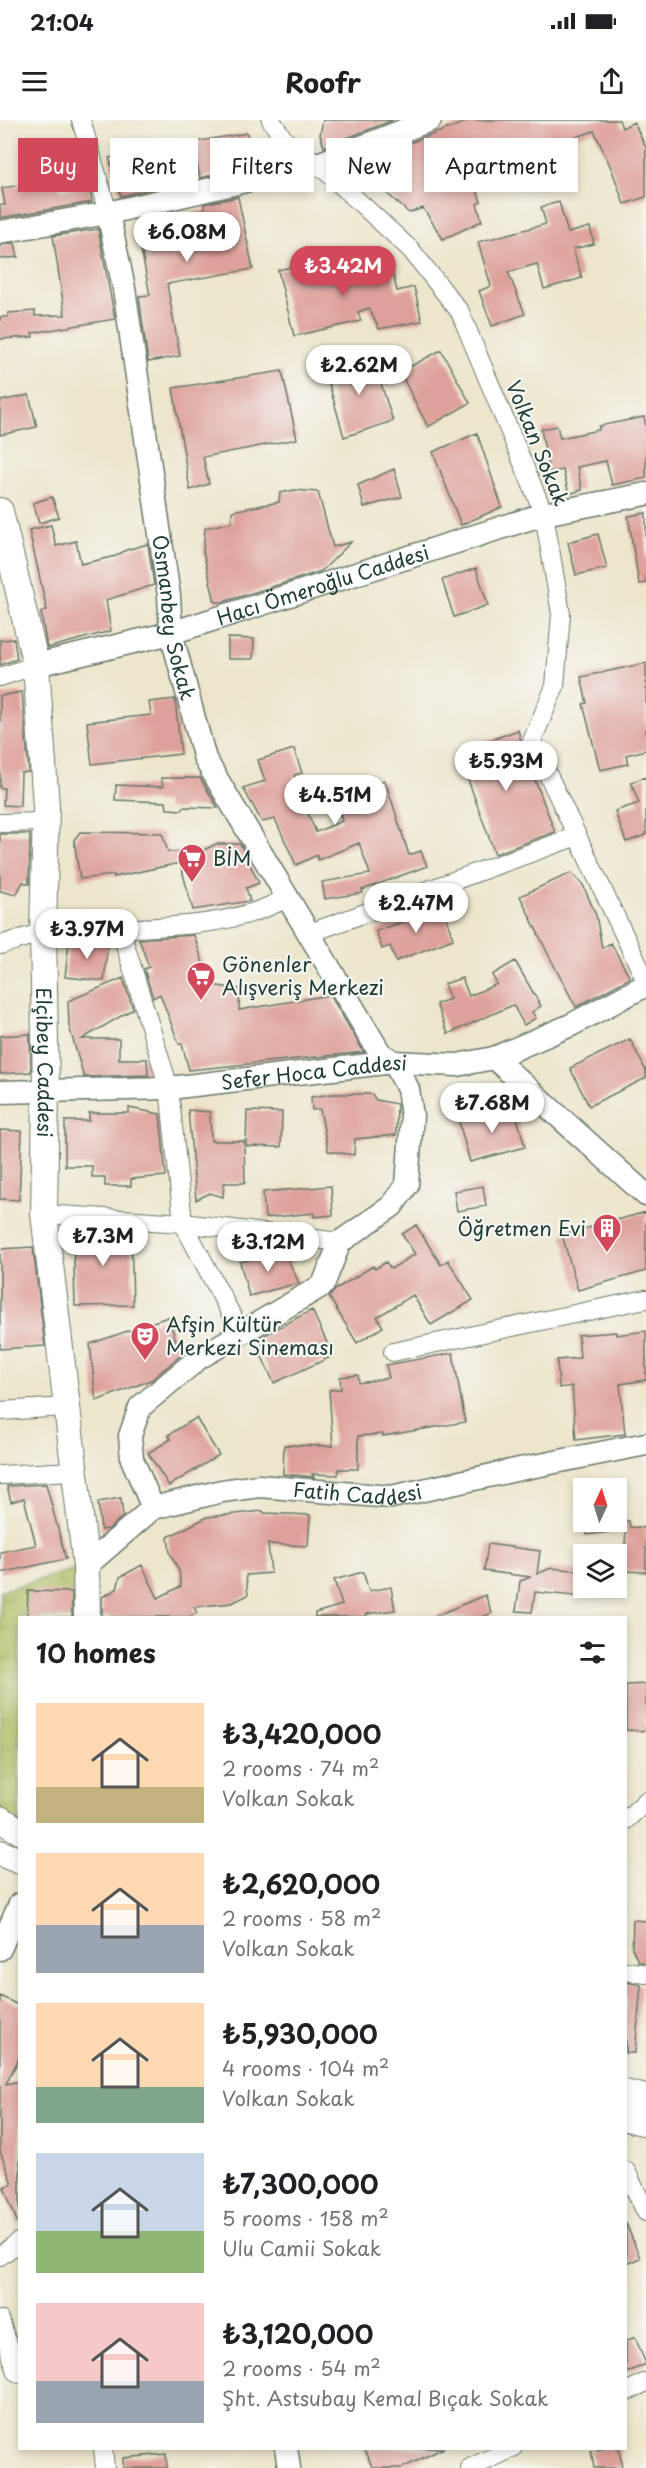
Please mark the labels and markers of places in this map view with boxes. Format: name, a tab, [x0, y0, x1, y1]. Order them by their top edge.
pin: ₺6.08M	[138, 212, 236, 263]
pin: ₺3.42M	[294, 246, 392, 297]
pin: ₺2.62M	[310, 345, 408, 396]
pin: ₺5.93M	[457, 741, 555, 792]
pin: ₺4.51M	[286, 775, 384, 826]
supermarket icon: BİM	[176, 842, 208, 884]
place label: BİM	[213, 843, 251, 873]
pin: ₺2.47M	[367, 883, 465, 934]
pin: ₺3.97M	[38, 909, 136, 960]
place label: Gönenler Alışveriş Merkezi	[222, 949, 384, 1002]
supermarket icon: Gönenler Alışveriş Merkezi	[185, 960, 217, 1002]
pin: ₺7.68M	[443, 1083, 541, 1134]
building icon: Öğretmen Evi	[591, 1212, 623, 1254]
place label: Öğretmen Evi	[457, 1213, 586, 1243]
pin: ₺7.3M	[61, 1216, 145, 1267]
pin: ₺3.12M	[219, 1222, 317, 1273]
place label: Afşin Kültür Merkezi Sineması	[166, 1309, 334, 1362]
theatre icon: Afşin Kültür Merkezi Sineması	[129, 1320, 161, 1362]

